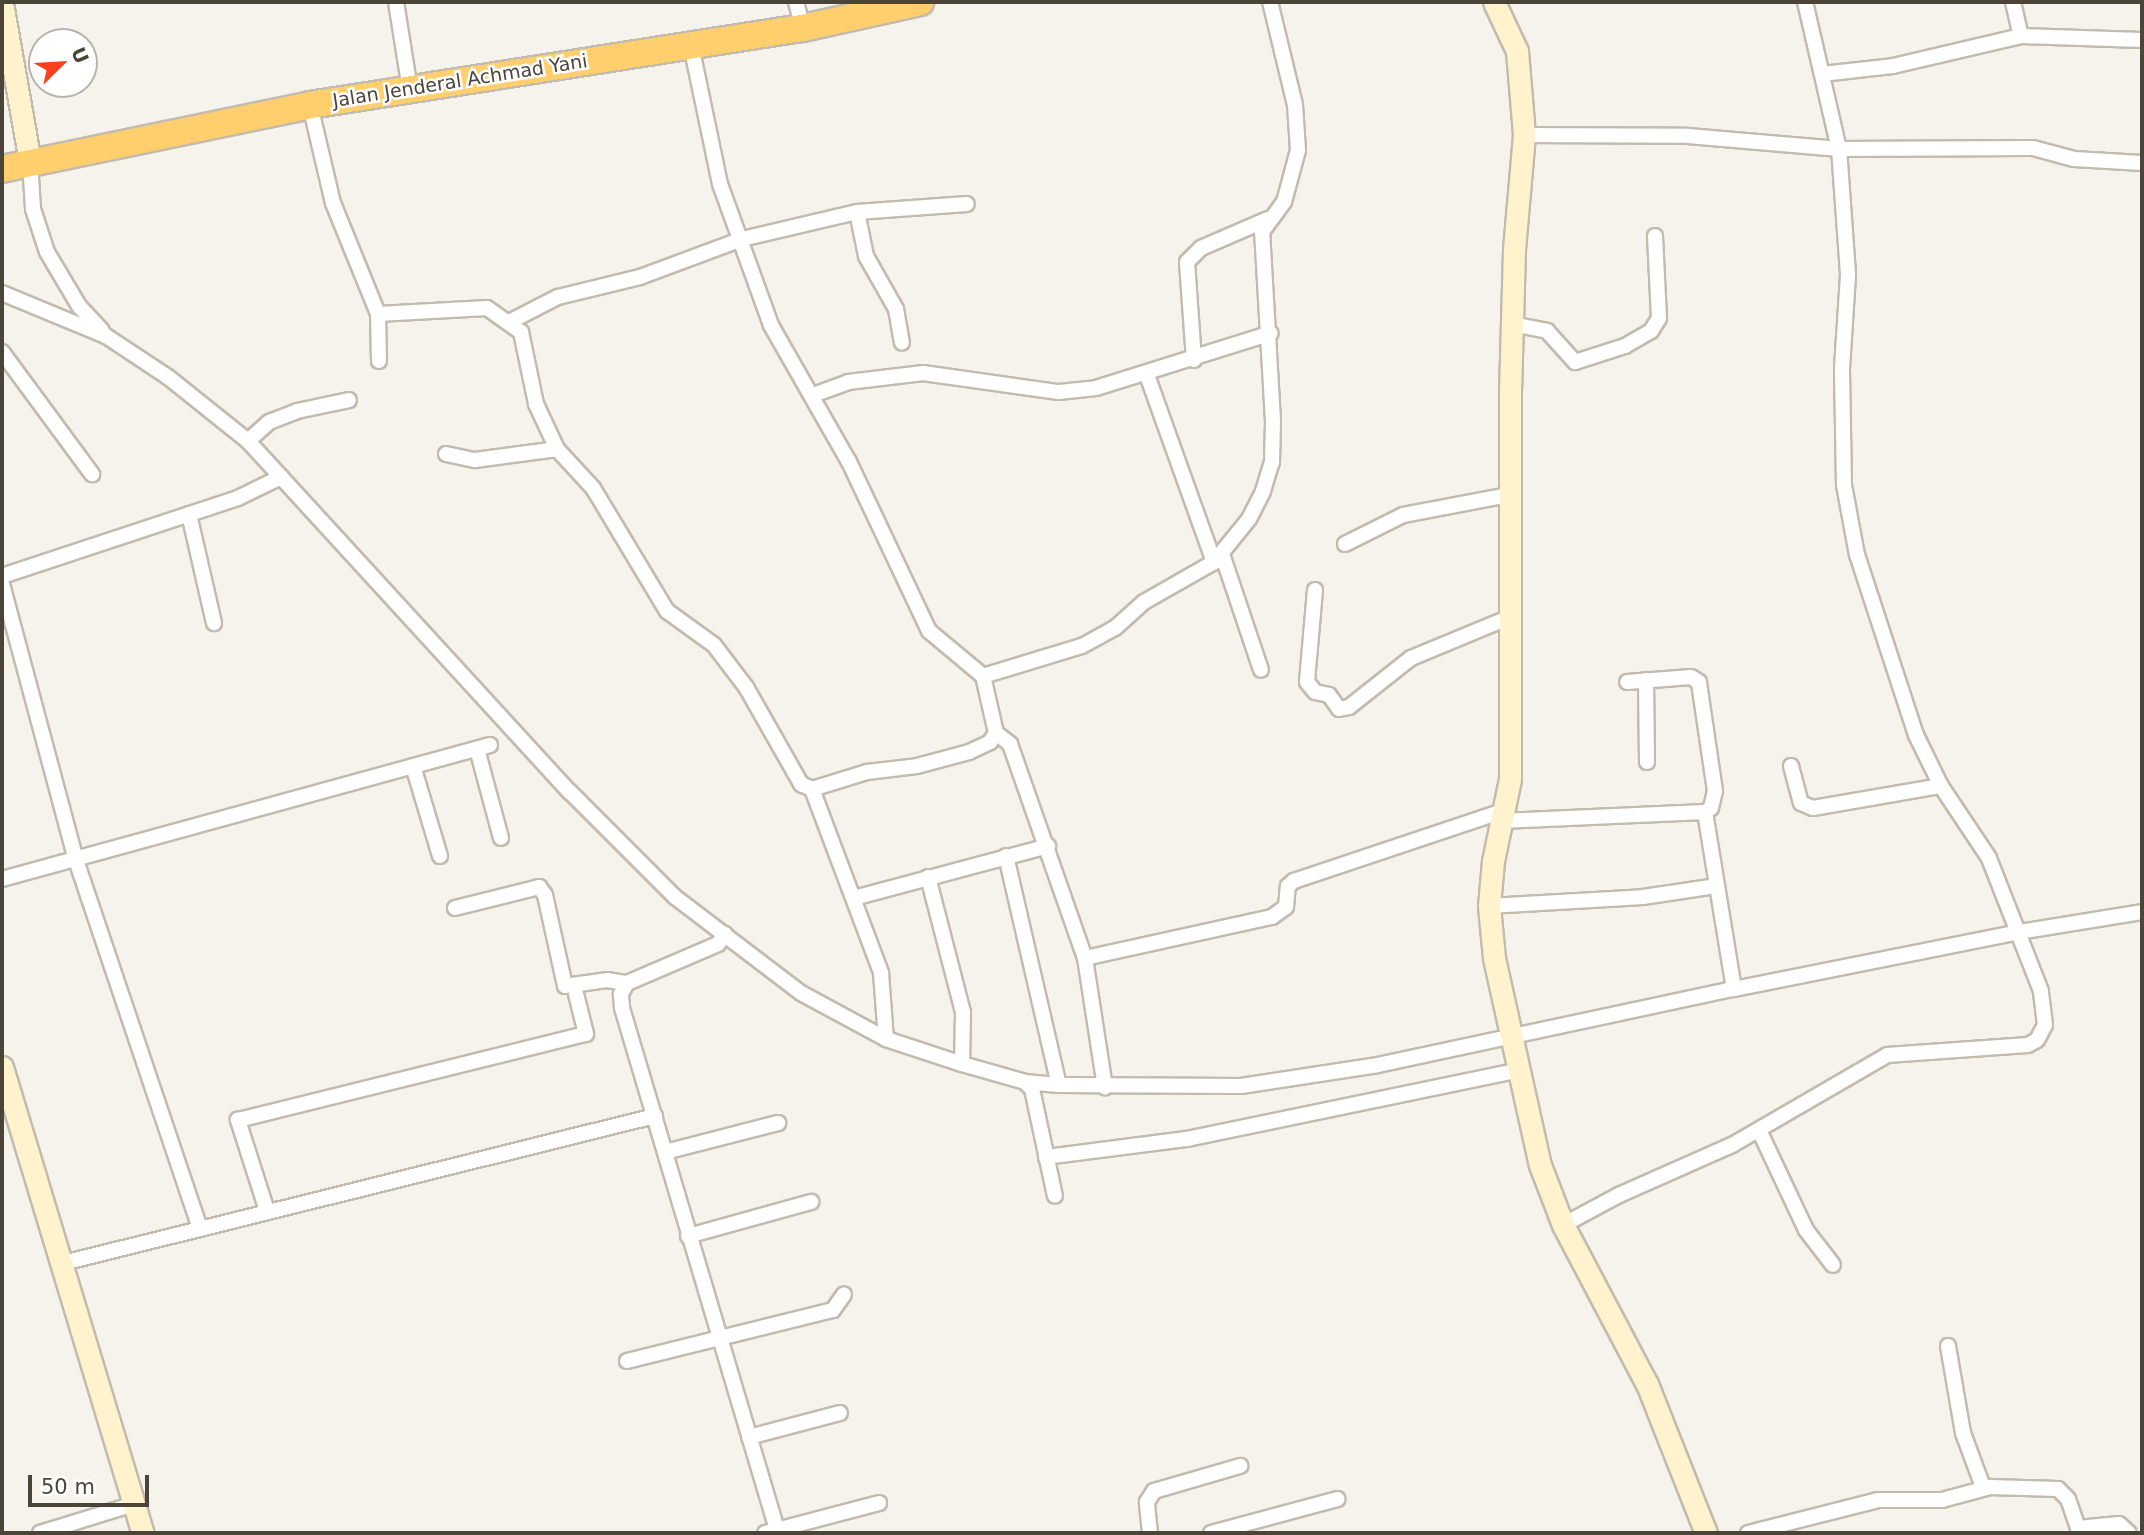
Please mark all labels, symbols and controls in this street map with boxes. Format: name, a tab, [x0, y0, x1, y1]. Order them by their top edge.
north arrow	[28, 28, 98, 98]
text: U	[67, 44, 94, 67]
street label: Jalan Jenderal Achmad Yani	[331, 50, 589, 112]
scale bar	[32, 1462, 152, 1506]
text: 50 m	[41, 1475, 95, 1499]

